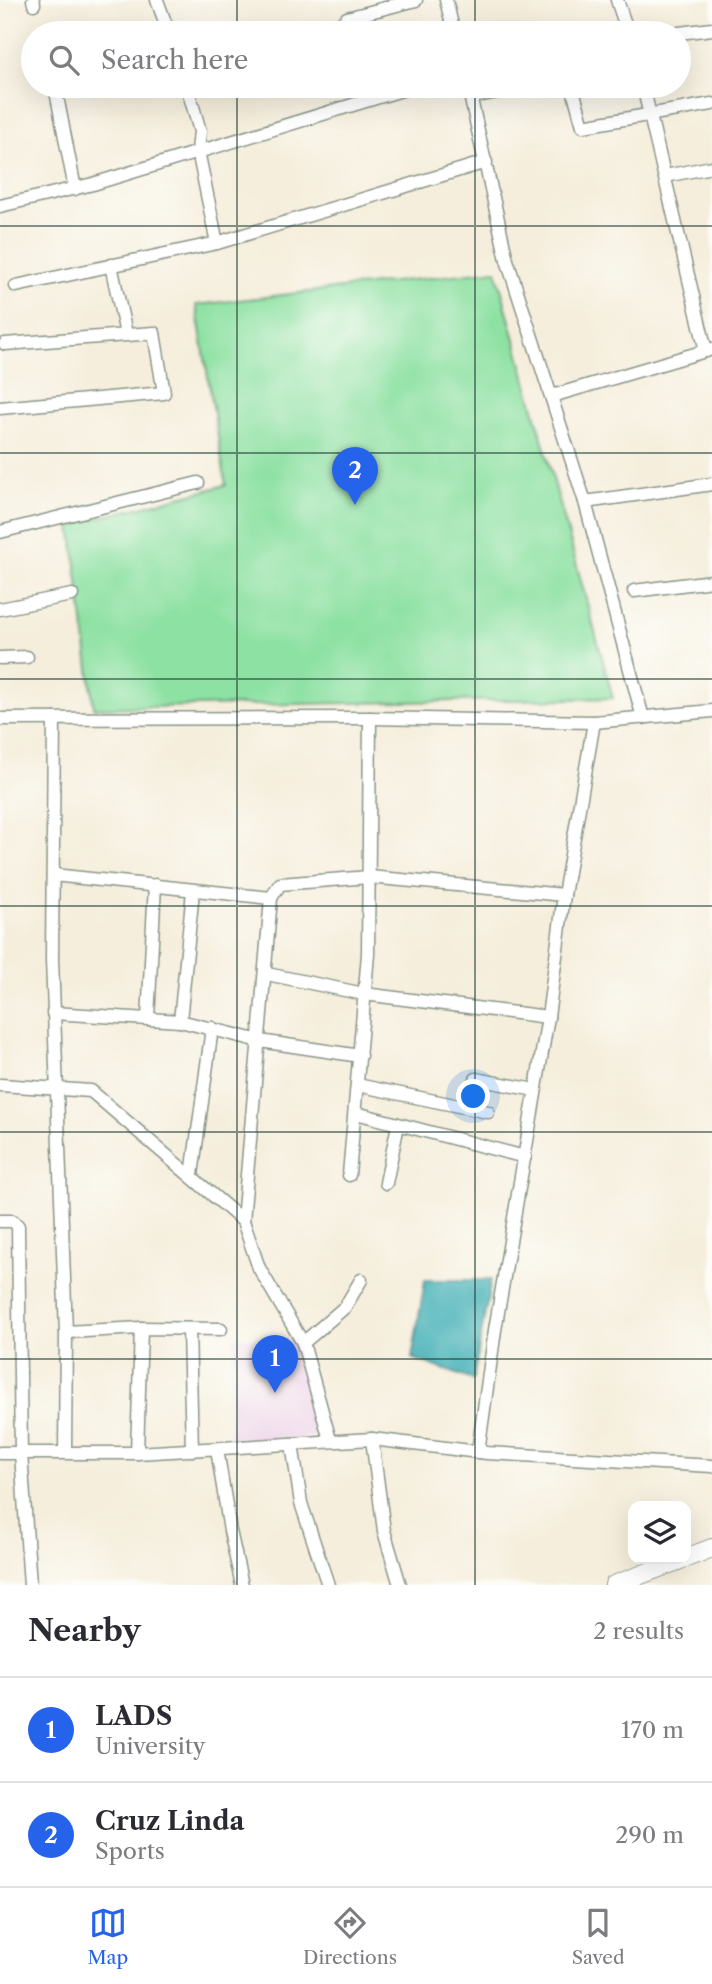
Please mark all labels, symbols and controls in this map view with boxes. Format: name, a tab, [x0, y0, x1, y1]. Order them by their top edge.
search box	[21, 21, 691, 98]
icon: search	[45, 41, 83, 79]
text: Search here	[101, 44, 248, 76]
pin: 2	[332, 447, 378, 505]
your location	[456, 1079, 490, 1113]
pin: 1	[252, 1335, 298, 1393]
map controls	[628, 1501, 691, 1564]
button: layers	[628, 1501, 691, 1564]
text: Nearby	[28, 1612, 141, 1649]
text: 2 results	[593, 1617, 684, 1645]
text: LADS	[95, 1700, 172, 1732]
text: 1	[46, 1716, 56, 1744]
text: 170 m	[621, 1716, 684, 1744]
text: University	[95, 1732, 206, 1760]
text: Cruz Linda	[95, 1805, 245, 1837]
text: 2	[44, 1821, 58, 1849]
text: 290 m	[615, 1821, 684, 1849]
text: Sports	[95, 1837, 165, 1865]
tab: Map	[87, 1904, 128, 1969]
tab: Directions	[303, 1904, 397, 1969]
tab: Saved	[572, 1904, 625, 1969]

